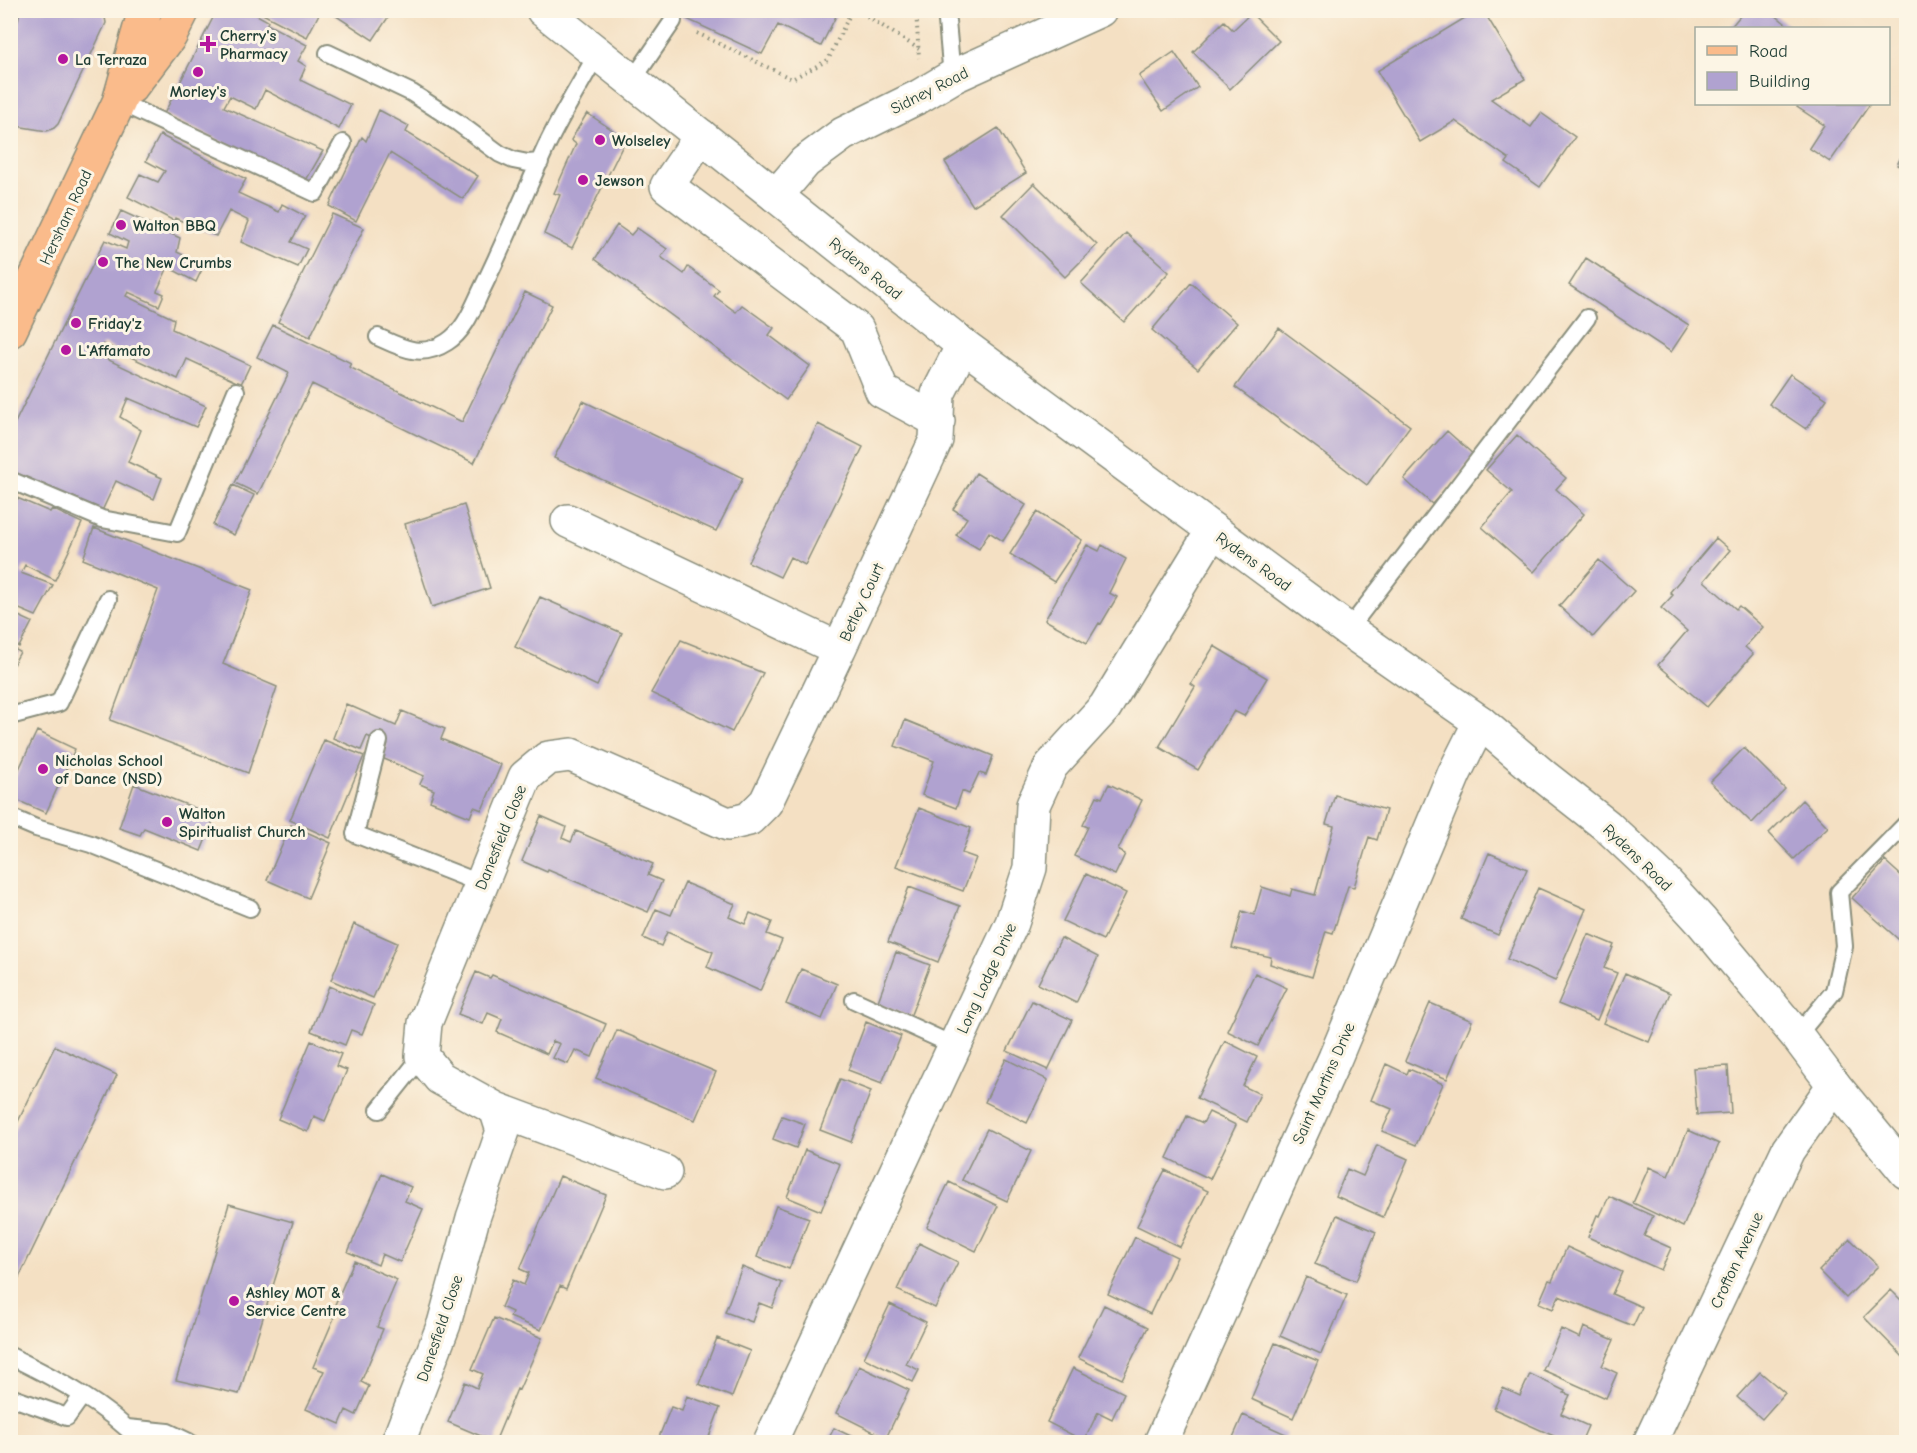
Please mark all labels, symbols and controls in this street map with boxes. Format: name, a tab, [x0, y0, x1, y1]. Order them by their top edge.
place label: Cherry's Pharmacy	[220, 27, 288, 63]
legend	[1695, 27, 1890, 105]
marker: Cherry's Pharmacy	[201, 37, 215, 51]
text: Road	[1749, 41, 1788, 62]
place label: La Terraza	[75, 51, 147, 69]
marker: La Terraza	[56, 52, 70, 66]
street label: Sidney Road	[888, 64, 971, 118]
marker: Morley's	[191, 65, 205, 79]
text: Building	[1749, 71, 1811, 92]
place label: Morley's	[170, 83, 227, 101]
place label: Wolseley	[612, 132, 671, 150]
marker: Wolseley	[593, 133, 607, 147]
street label: Hersham Road	[36, 167, 96, 268]
place label: Jewson	[595, 172, 644, 190]
marker: Jewson	[576, 173, 590, 187]
place label: Walton BBQ	[133, 217, 216, 235]
marker: Walton BBQ	[114, 218, 128, 232]
street label: Rydens Road	[825, 234, 905, 304]
place label: The New Crumbs	[115, 254, 232, 272]
marker: The New Crumbs	[96, 255, 110, 269]
place label: Friday'z	[88, 315, 142, 333]
marker: Friday'z	[69, 316, 83, 330]
place label: L'Affamato	[78, 342, 150, 360]
marker: L'Affamato	[59, 343, 73, 357]
street label: Rydens Road	[1212, 529, 1294, 595]
street label: Betley Court	[836, 560, 888, 644]
place label: Nicholas School of Dance (NSD)	[55, 752, 163, 788]
marker: Nicholas School of Dance (NSD)	[36, 762, 50, 776]
street label: Danesfield Close	[472, 782, 530, 893]
place label: Walton Spiritualist Church	[179, 805, 306, 841]
marker: Walton Spiritualist Church	[160, 815, 174, 829]
street label: Rydens Road	[1599, 821, 1675, 895]
street label: Long Lodge Drive	[953, 920, 1020, 1037]
street label: Saint Martins Drive	[1289, 1020, 1359, 1147]
street label: Crofton Avenue	[1707, 1209, 1767, 1311]
street label: Danesfield Close	[413, 1273, 467, 1384]
place label: Ashley MOT & Service Centre	[246, 1284, 346, 1320]
marker: Ashley MOT & Service Centre	[227, 1294, 241, 1308]

